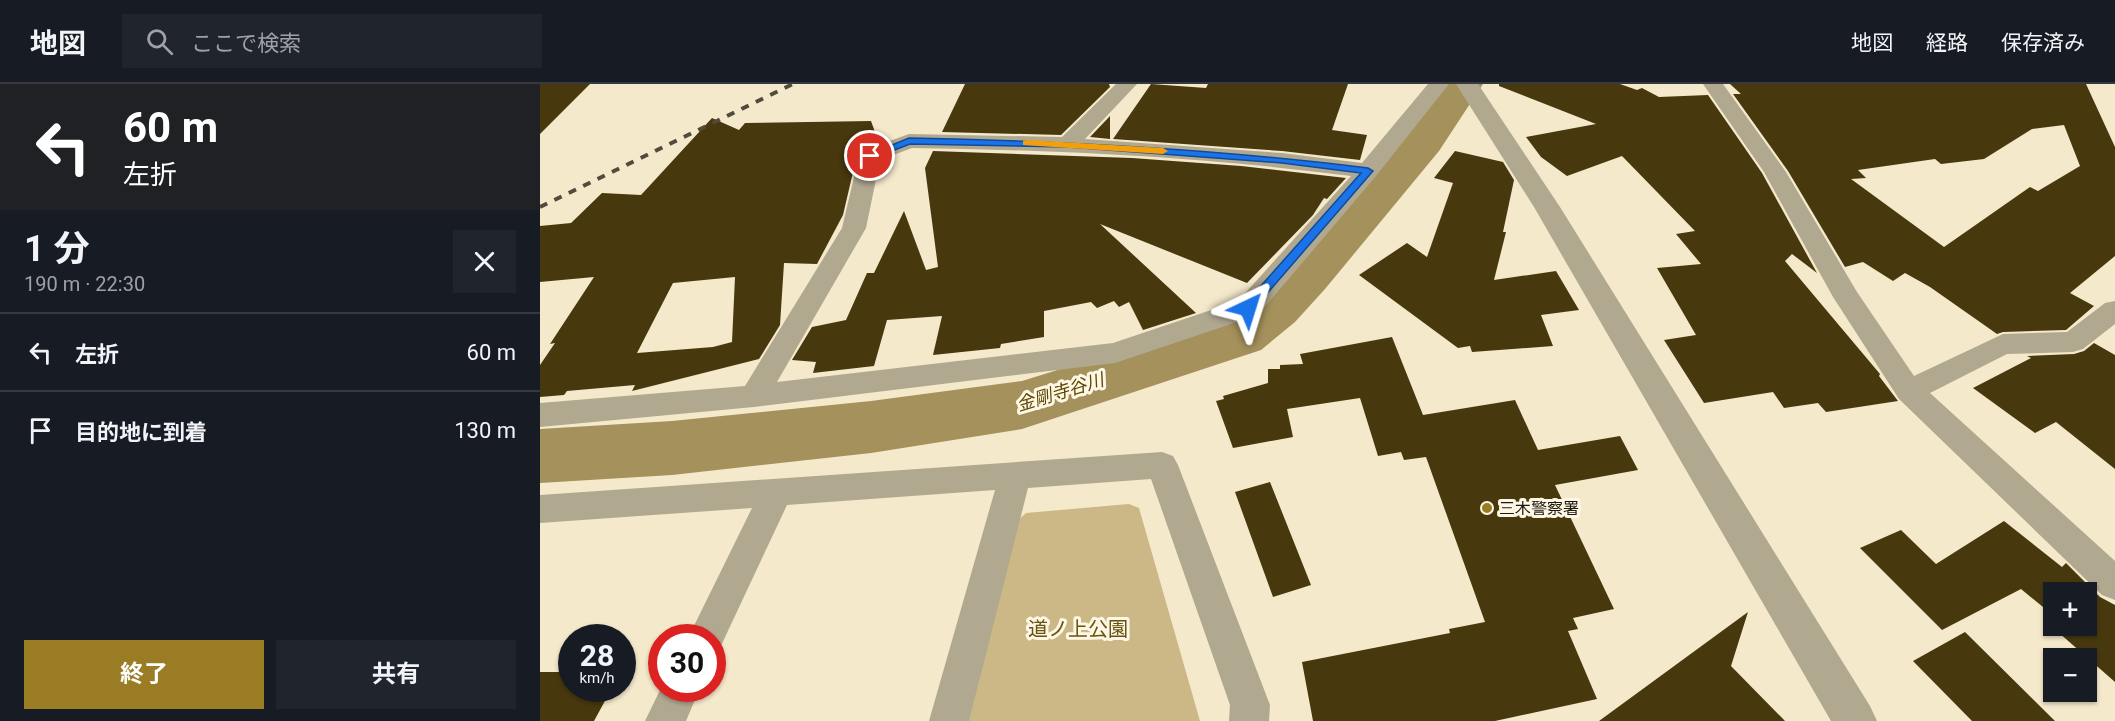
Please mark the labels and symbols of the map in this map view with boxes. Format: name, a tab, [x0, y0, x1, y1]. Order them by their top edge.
pin	[844, 130, 895, 181]
position arrow	[1216, 276, 1280, 340]
water label: 金剛寺谷川	[1014, 368, 1108, 415]
place label: 三木警察署	[1499, 499, 1579, 518]
marker: 三木警察署	[1480, 501, 1494, 515]
park label: 道ノ上公園	[1028, 617, 1128, 641]
speed limit sign: 30	[648, 624, 726, 702]

